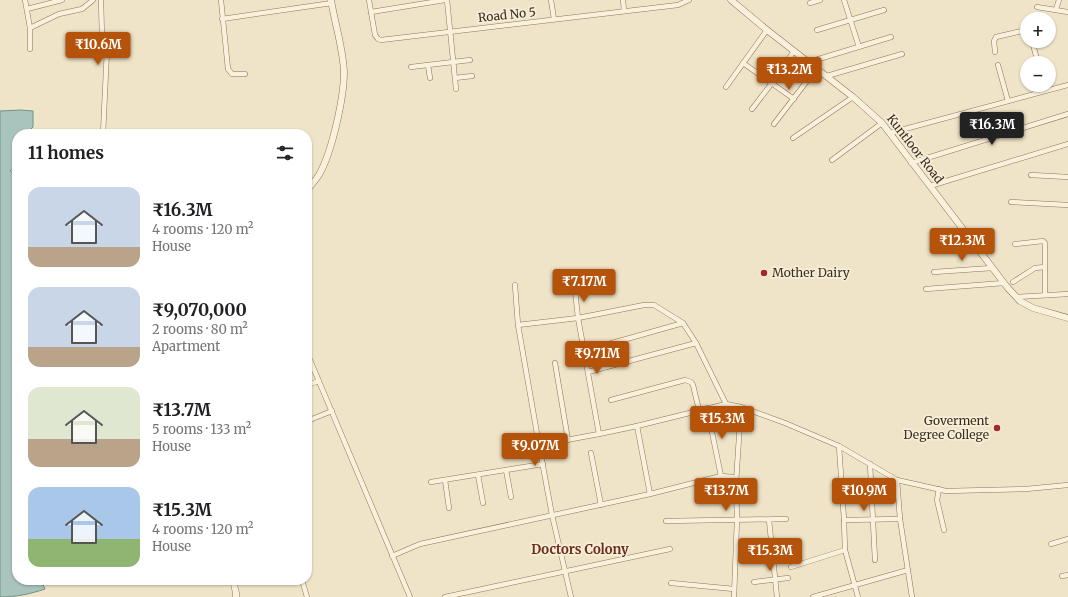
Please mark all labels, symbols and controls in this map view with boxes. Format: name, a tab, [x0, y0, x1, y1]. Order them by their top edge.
street label: Road No 5	[477, 4, 537, 25]
map controls	[1020, 12, 1056, 92]
button: +	[1020, 12, 1056, 48]
pin: ₹10.6M	[65, 32, 131, 66]
text: ₹10.6M	[74, 36, 122, 53]
button: −	[1020, 56, 1056, 92]
pin: ₹13.2M	[756, 57, 822, 91]
text: ₹13.2M	[766, 61, 812, 78]
street label: Kuntloor Road	[884, 111, 947, 186]
pin: ₹16.3M	[959, 112, 1025, 146]
text: ₹16.3M	[969, 116, 1015, 133]
text: 11 homes	[28, 142, 104, 164]
icon: filters	[274, 142, 296, 164]
text: ₹16.3M	[152, 199, 213, 221]
icon: home	[60, 203, 108, 251]
text: 4 rooms · 120 m²	[152, 221, 253, 238]
pin: ₹12.3M	[929, 228, 995, 262]
text: ₹12.3M	[939, 232, 985, 249]
text: House	[152, 238, 191, 255]
place label: Mother Dairy	[772, 265, 850, 280]
marker: Mother Dairy	[759, 268, 769, 278]
pin: ₹7.17M	[551, 269, 617, 303]
text: ₹7.17M	[562, 273, 606, 290]
text: ₹9,070,000	[152, 299, 247, 321]
icon: home	[60, 303, 108, 351]
text: 2 rooms · 80 m²	[152, 321, 248, 338]
text: Apartment	[152, 338, 220, 355]
pin: ₹9.71M	[564, 341, 630, 375]
text: ₹9.71M	[574, 345, 620, 362]
text: ₹13.7M	[152, 399, 211, 421]
icon: home	[60, 403, 108, 451]
pin: ₹15.3M	[689, 406, 755, 440]
text: ₹15.3M	[699, 410, 745, 427]
place label: Goverment Degree College	[904, 413, 989, 442]
text: 5 rooms · 133 m²	[152, 421, 251, 438]
marker: Goverment Degree College	[992, 423, 1002, 433]
pin: ₹9.07M	[502, 433, 568, 467]
text: ₹9.07M	[511, 437, 559, 454]
text: House	[152, 438, 191, 455]
pin: ₹13.7M	[693, 478, 759, 512]
pin: ₹10.9M	[831, 478, 897, 512]
text: ₹13.7M	[703, 482, 749, 499]
text: ₹10.9M	[841, 482, 887, 499]
text: ₹15.3M	[152, 499, 212, 521]
icon: home	[60, 503, 108, 551]
text: 4 rooms · 120 m²	[152, 521, 253, 538]
text: House	[152, 538, 191, 555]
pin: ₹15.3M	[737, 538, 803, 572]
district label: Doctors Colony	[531, 541, 629, 558]
text: ₹15.3M	[747, 542, 793, 559]

